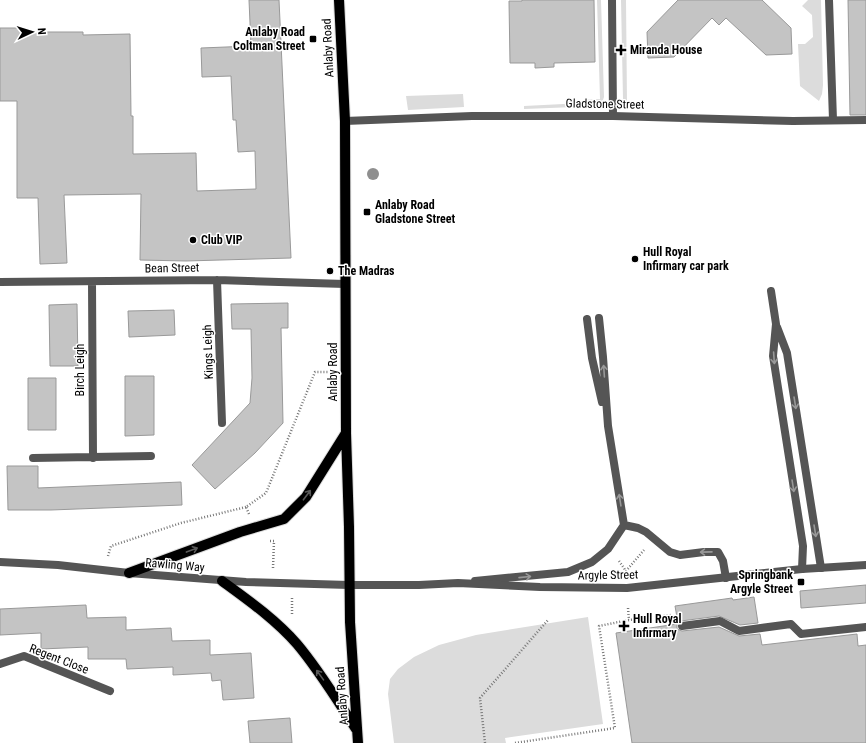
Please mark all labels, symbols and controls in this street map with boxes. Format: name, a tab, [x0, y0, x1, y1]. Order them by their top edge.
north arrow	[12, 12, 52, 52]
street label: Anlaby Road	[319, 18, 337, 78]
place label: Anlaby Road Coltman Street	[233, 25, 305, 53]
text: N	[35, 28, 48, 35]
marker: Anlaby Road Coltman Street	[308, 34, 318, 44]
place label: Miranda House	[630, 43, 703, 57]
marker: Miranda House	[615, 44, 627, 56]
street label: Gladstone Street	[565, 96, 645, 112]
place label: Anlaby Road Gladstone Street	[375, 198, 455, 226]
marker: Anlaby Road Gladstone Street	[362, 207, 372, 217]
place label: Club VIP	[201, 233, 243, 247]
marker: Club VIP	[188, 235, 198, 245]
place label: Hull Royal Infirmary car park	[643, 245, 729, 273]
marker: Hull Royal Infirmary car park	[630, 254, 640, 264]
street label: Bean Street	[145, 261, 200, 275]
place label: The Madras	[338, 264, 395, 278]
marker: The Madras	[325, 266, 335, 276]
street label: Kings Leigh	[200, 324, 216, 380]
street label: Anlaby Road	[326, 342, 340, 401]
street label: Birch Leigh	[73, 343, 87, 396]
one-way arrow	[771, 351, 778, 364]
one-way arrow	[601, 365, 608, 378]
one-way arrow	[791, 396, 799, 409]
one-way arrow	[789, 480, 797, 493]
one-way arrow	[302, 490, 311, 501]
one-way arrow	[616, 494, 624, 507]
one-way arrow	[811, 524, 819, 537]
one-way arrow	[185, 546, 198, 553]
one-way arrow	[700, 548, 713, 556]
street label: Rawling Way	[145, 555, 205, 575]
street label: Argyle Street	[578, 567, 639, 583]
place label: Springbank Argyle Street	[730, 568, 793, 596]
one-way arrow	[518, 573, 531, 580]
marker: Springbank Argyle Street	[796, 577, 806, 587]
place label: Hull Royal Infirmary	[633, 612, 682, 640]
marker: Hull Royal Infirmary	[618, 620, 630, 632]
street label: Regent Close	[27, 641, 91, 677]
street label: Anlaby Road	[333, 666, 351, 726]
one-way arrow	[316, 670, 324, 681]

